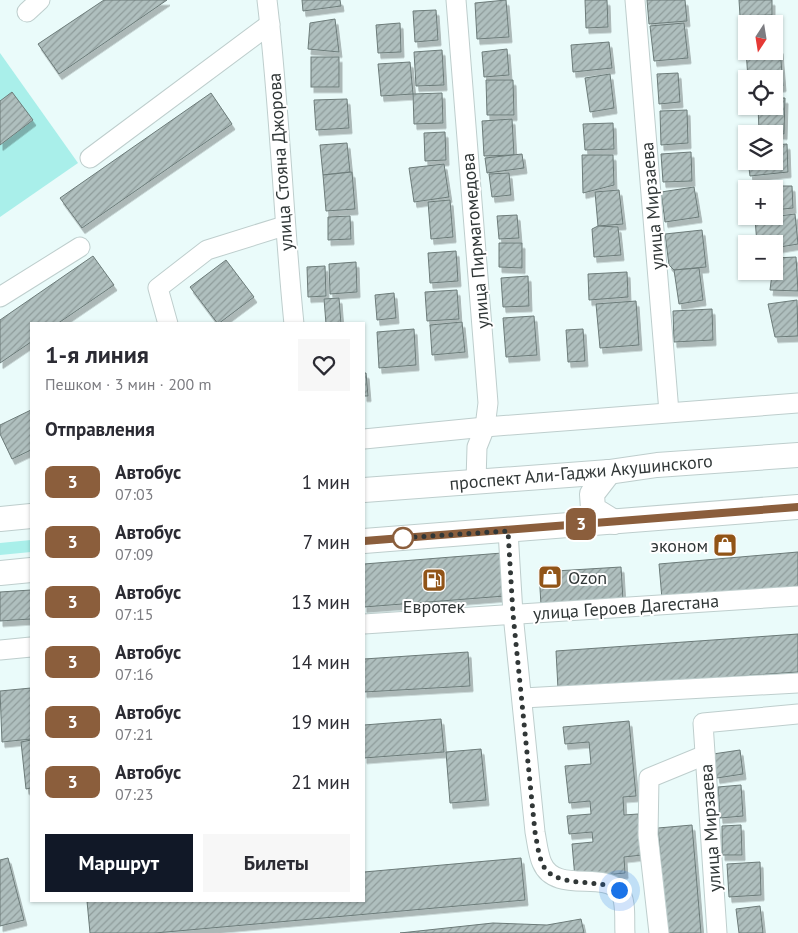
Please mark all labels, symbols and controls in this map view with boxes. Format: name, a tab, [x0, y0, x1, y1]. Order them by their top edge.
north arrow	[738, 15, 782, 60]
map controls	[738, 15, 783, 280]
button: locate	[738, 70, 783, 115]
street label: улица Стояна Джорова	[262, 72, 298, 252]
button: layers	[738, 125, 783, 170]
street label: улица Мирзаева	[635, 141, 669, 271]
street label: улица Пирмагомедова	[456, 152, 494, 330]
button: +	[738, 180, 783, 225]
button: −	[738, 235, 783, 280]
text: 1-я линия	[45, 339, 149, 370]
button: heart	[298, 339, 350, 391]
text: Пешком · 3 мин · 200 m	[45, 374, 212, 394]
text: Отправления	[45, 417, 155, 441]
street label: проспект Али-Гаджи Акушинского	[448, 449, 714, 495]
text: Автобус	[115, 460, 181, 484]
text: 3	[67, 470, 78, 493]
text: 1 мин	[302, 470, 350, 494]
text: 07:03	[115, 484, 153, 504]
line badge: 3	[565, 508, 597, 540]
text: 3	[576, 512, 586, 535]
text: Автобус	[115, 520, 181, 544]
unlabelled marker	[392, 527, 414, 549]
text: 3	[67, 530, 78, 553]
text: 7 мин	[303, 530, 350, 554]
shop icon: эконом	[712, 532, 738, 558]
place label: эконом	[651, 534, 708, 557]
text: 07:09	[115, 544, 153, 564]
shop icon: Ozon	[537, 564, 563, 590]
place label: Ozon	[568, 566, 607, 589]
fuel station icon: Евротек	[421, 567, 447, 593]
text: Автобус	[115, 580, 181, 604]
street label: улица Героев Дагестана	[532, 589, 720, 625]
text: 3	[67, 590, 78, 613]
text: 13 мин	[291, 590, 350, 614]
place label: Евротек	[403, 595, 466, 618]
text: 07:15	[115, 604, 153, 624]
text: Автобус	[115, 640, 181, 664]
text: 3	[67, 650, 78, 673]
text: 14 мин	[291, 650, 350, 674]
text: 07:16	[115, 664, 153, 684]
text: Автобус	[115, 700, 181, 724]
text: 3	[67, 710, 78, 733]
text: 19 мин	[291, 710, 350, 734]
text: 07:21	[115, 724, 153, 744]
text: Автобус	[115, 760, 181, 784]
street label: улица Мирзаева	[694, 763, 726, 893]
text: 3	[67, 770, 78, 793]
text: 21 мин	[291, 770, 350, 794]
text: 07:23	[115, 784, 153, 804]
button: Маршрут	[45, 834, 193, 892]
button: Билеты	[203, 834, 350, 892]
your location	[607, 878, 632, 903]

